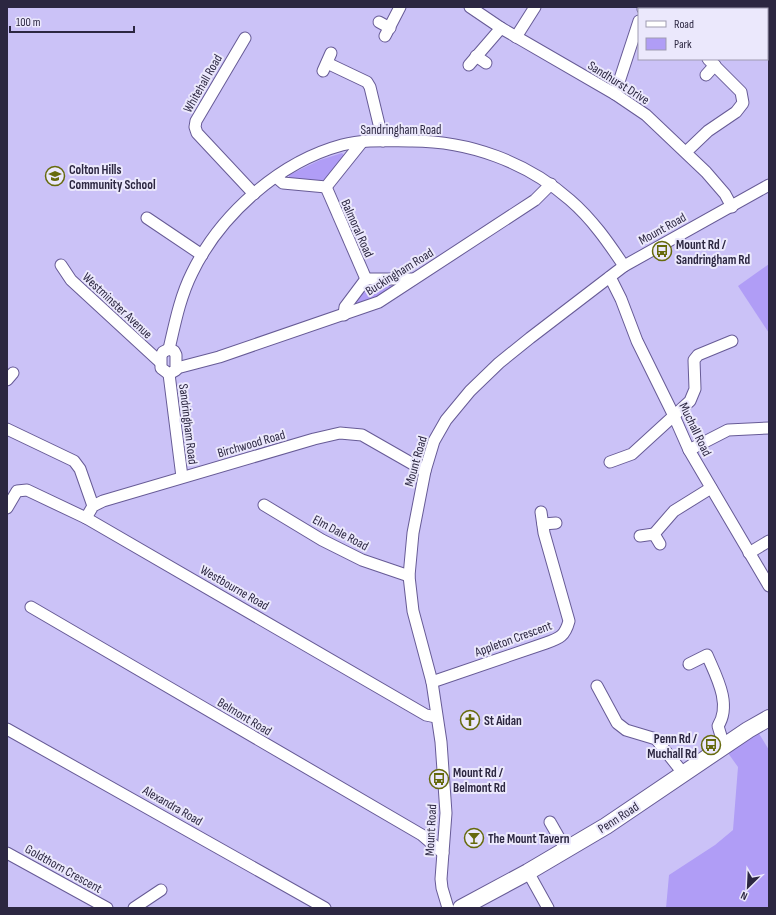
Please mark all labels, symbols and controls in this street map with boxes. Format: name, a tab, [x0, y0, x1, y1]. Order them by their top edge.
scale bar	[10, 8, 134, 34]
legend	[638, 8, 768, 60]
text: 100 m	[16, 15, 41, 30]
text: Road	[674, 17, 694, 32]
text: Park	[674, 37, 692, 52]
street label: Whitehall Road	[180, 51, 226, 116]
street label: Sandhurst Drive	[585, 58, 652, 108]
street label: Sandringham Road	[360, 122, 442, 138]
place label: Colton Hills Community School	[69, 162, 156, 193]
school or university icon: Colton Hills Community School	[44, 165, 66, 187]
street label: Balmoral Road	[337, 197, 377, 260]
street label: Mount Road	[636, 209, 689, 248]
place label: Mount Rd / Sandringham Rd	[676, 237, 751, 268]
bus stop icon: Mount Rd / Sandringham Rd	[651, 240, 673, 262]
street label: Buckingham Road	[363, 245, 437, 299]
street label: Westminster Avenue	[79, 269, 156, 342]
street label: Sandringham Road	[175, 383, 201, 465]
street label: Muchall Road	[675, 400, 715, 459]
street label: Birchwood Road	[216, 427, 287, 461]
street label: Mount Road	[401, 434, 431, 488]
street label: Elm Dale Road	[310, 512, 371, 554]
street label: Westbourne Road	[197, 562, 272, 614]
street label: Appleton Crescent	[472, 618, 554, 661]
street label: Belmont Road	[214, 694, 275, 739]
church icon: St Aidan	[459, 709, 481, 731]
place label: St Aidan	[484, 713, 522, 729]
place label: Penn Rd / Muchall Rd	[647, 731, 698, 762]
bus stop icon: Penn Rd / Muchall Rd	[700, 734, 722, 756]
place label: Mount Rd / Belmont Rd	[453, 765, 506, 796]
bus stop icon: Mount Rd / Belmont Rd	[428, 768, 450, 790]
street label: Alexandra Road	[139, 782, 205, 829]
street label: Penn Road	[595, 799, 642, 837]
street label: Mount Road	[422, 804, 440, 856]
bar icon: The Mount Tavern	[463, 827, 485, 849]
place label: The Mount Tavern	[488, 831, 570, 847]
street label: Goldthorn Crescent	[22, 841, 105, 897]
north arrow	[728, 867, 768, 907]
text: N	[739, 888, 749, 903]

